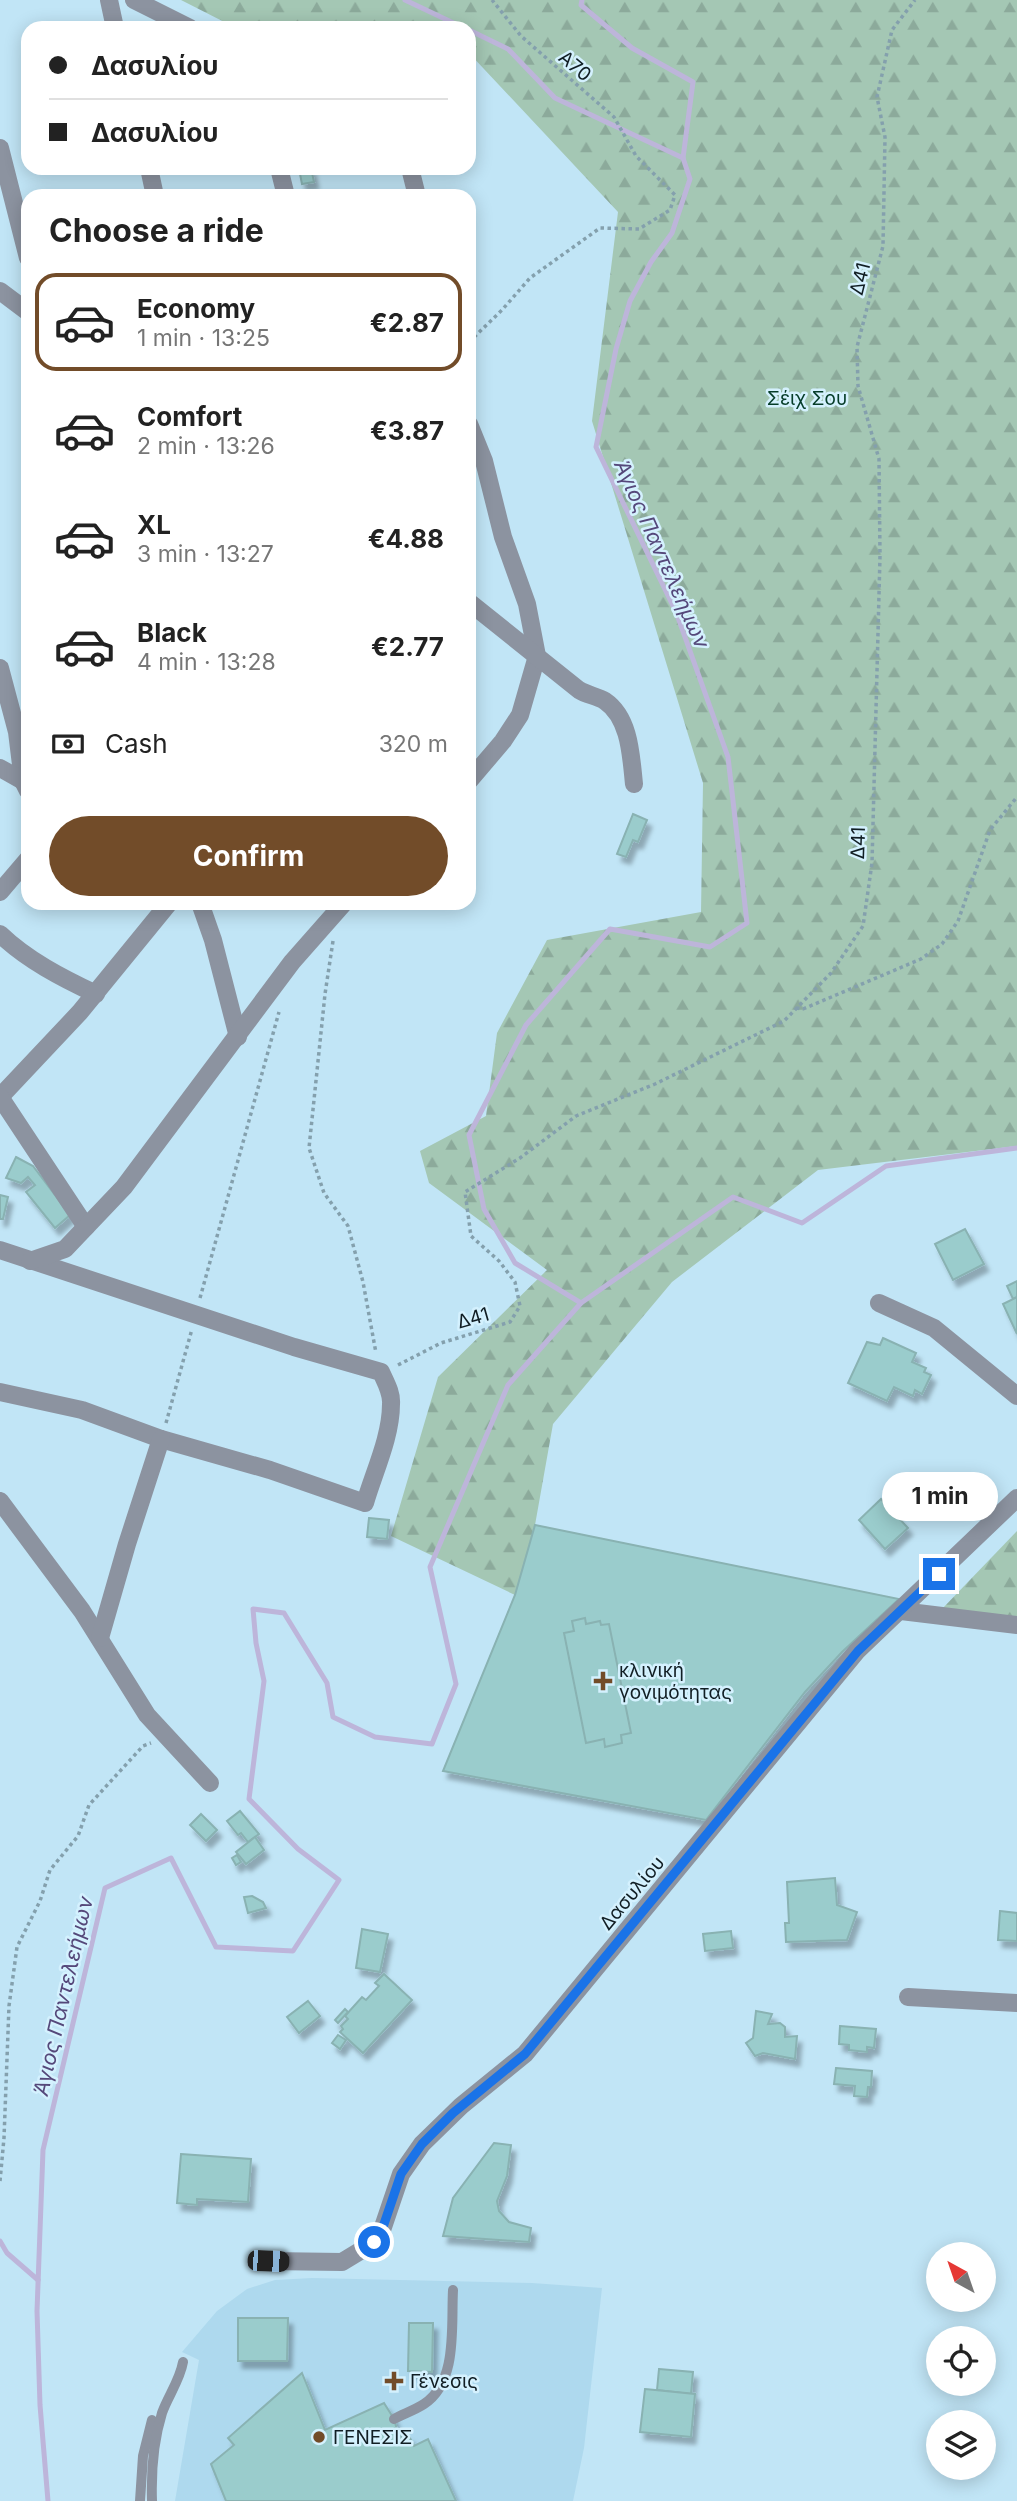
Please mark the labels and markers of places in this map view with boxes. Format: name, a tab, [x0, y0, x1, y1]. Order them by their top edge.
place label: κλινική γονιμότητας	[619, 1659, 732, 1704]
marker: κλινική γονιμότητας	[593, 1671, 613, 1691]
place label: Γένεσις	[410, 2370, 478, 2393]
marker: Γένεσις	[384, 2371, 404, 2391]
place label: ΓΕΝΕΣΙΣ	[333, 2426, 412, 2449]
marker: ΓΕΝΕΣΙΣ	[311, 2429, 327, 2445]

